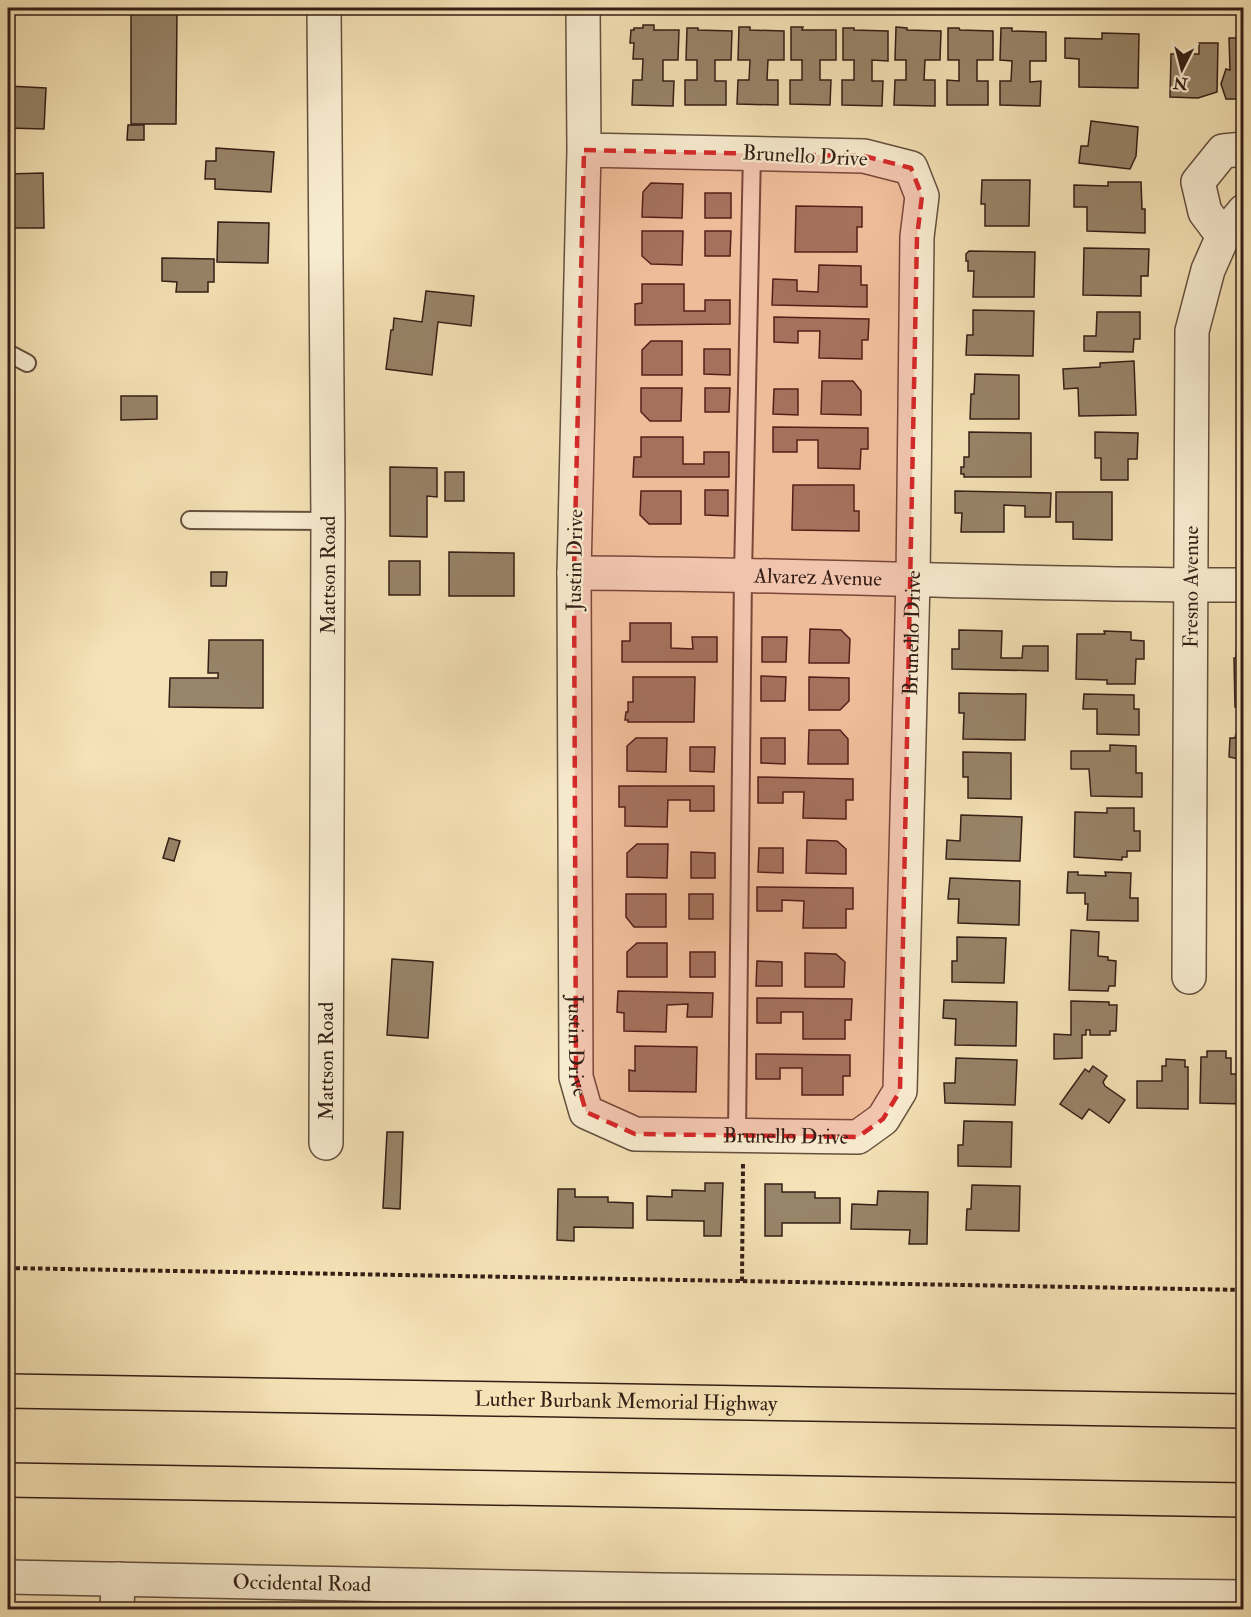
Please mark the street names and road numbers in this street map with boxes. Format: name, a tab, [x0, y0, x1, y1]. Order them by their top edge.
street label: Brunello Drive	[742, 139, 868, 173]
street label: Justin Drive	[561, 509, 589, 612]
street label: Mattson Road	[315, 515, 342, 634]
street label: Fresno Avenue	[1177, 525, 1205, 648]
street label: Alvarez Avenue	[753, 562, 883, 592]
street label: Brunello Drive	[897, 570, 927, 696]
street label: Justin Drive	[562, 994, 594, 1100]
street label: Mattson Road	[313, 1001, 340, 1120]
street label: Brunello Drive	[723, 1122, 849, 1150]
street label: Luther Burbank Memorial Highway	[474, 1385, 778, 1417]
street label: Occidental Road	[232, 1568, 372, 1598]

